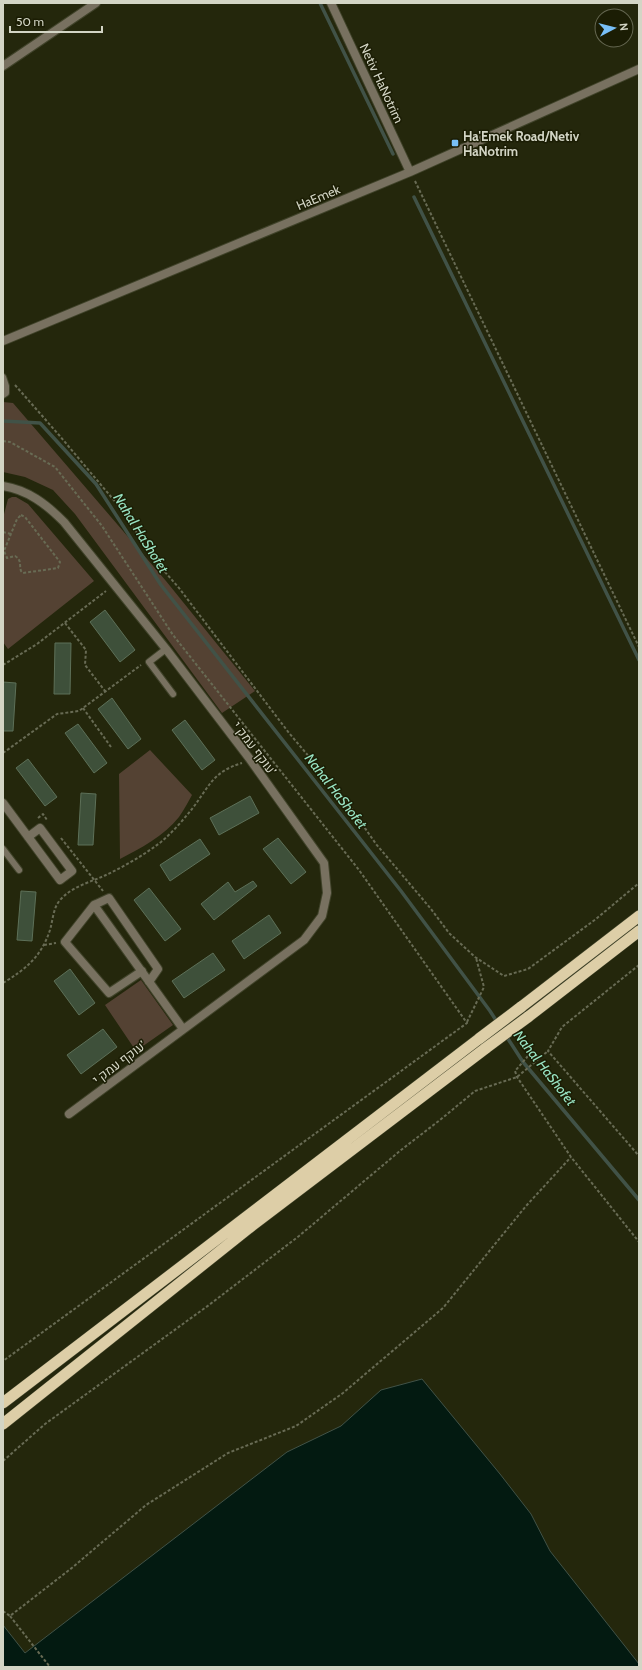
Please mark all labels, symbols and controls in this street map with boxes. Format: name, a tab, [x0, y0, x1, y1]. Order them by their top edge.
scale bar	[10, 8, 102, 34]
north arrow	[594, 8, 634, 48]
text: 50 m	[16, 14, 44, 29]
text: N	[617, 22, 631, 31]
street label: Netiv HaNotrim	[357, 41, 407, 125]
place label: Ha'Emek Road/Netiv HaNotrim	[463, 128, 580, 159]
marker: Ha'Emek Road/Netiv HaNotrim	[450, 138, 460, 148]
street label: HaEmek	[294, 181, 342, 213]
water label: Nahal HaShofet	[109, 490, 173, 577]
street label: עוקף עמק י’	[230, 718, 280, 778]
water label: Nahal HaShofet	[301, 750, 371, 833]
water label: Nahal HaShofet	[510, 1027, 580, 1110]
street label: עוקף עמק י’	[89, 1037, 149, 1087]

